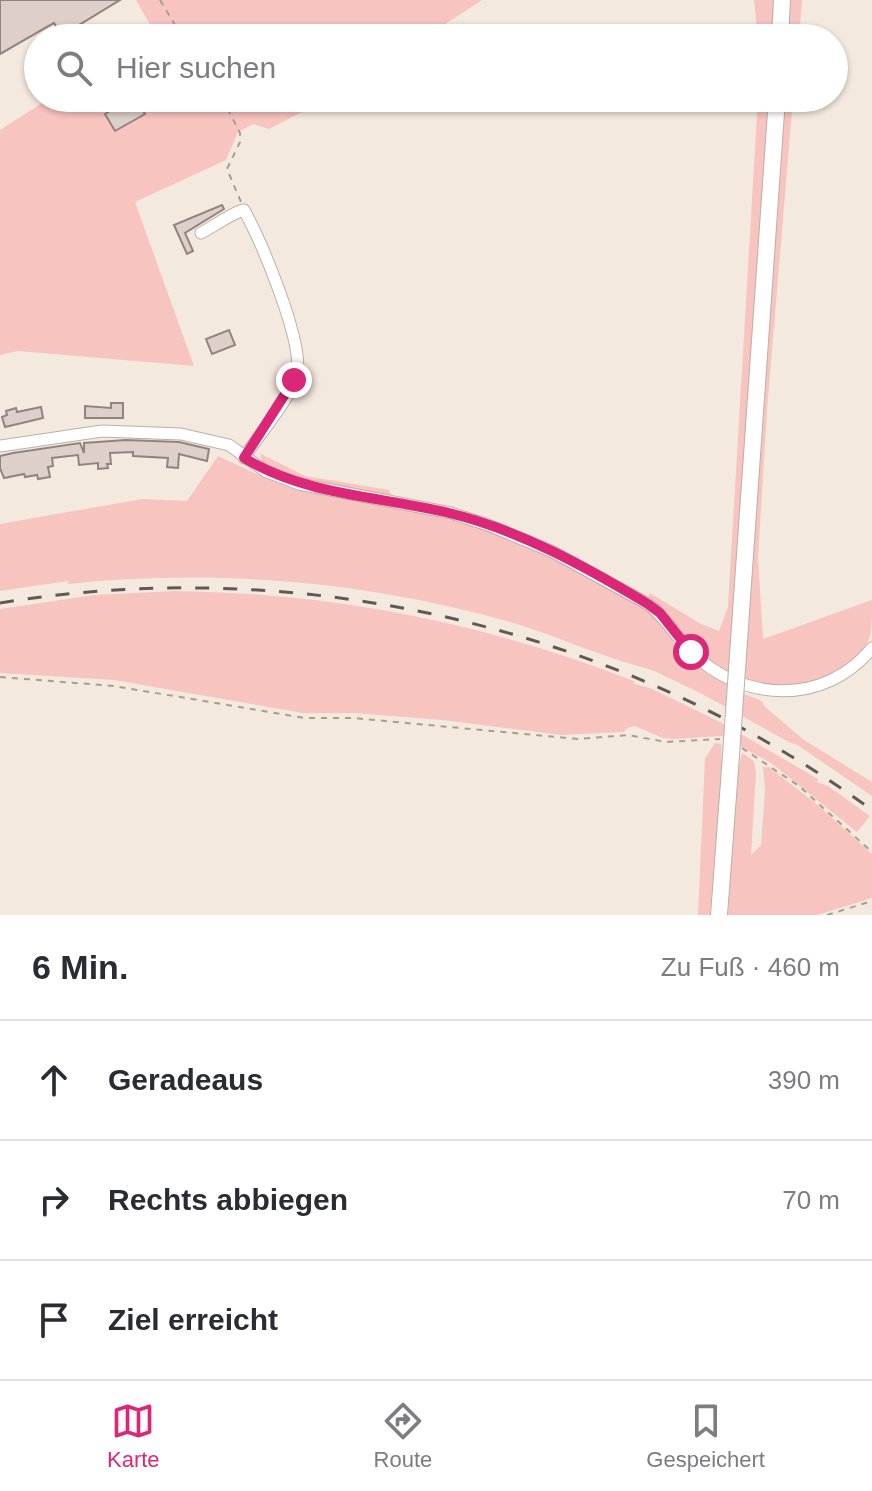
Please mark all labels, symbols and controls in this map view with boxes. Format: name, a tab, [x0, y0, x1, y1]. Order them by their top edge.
search box	[24, 24, 848, 112]
icon: search	[52, 46, 96, 90]
text: Hier suchen	[116, 51, 276, 84]
route end	[276, 362, 312, 398]
route start	[673, 634, 709, 670]
text: 6 Min.	[32, 948, 128, 986]
text: Zu Fuß · 460 m	[661, 952, 840, 982]
icon: ahead	[32, 1058, 76, 1102]
text: Geradeaus	[108, 1063, 263, 1096]
text: 390 m	[768, 1065, 840, 1095]
icon: right	[32, 1178, 76, 1222]
text: Rechts abbiegen	[108, 1183, 348, 1216]
text: 70 m	[782, 1185, 840, 1215]
icon: arrive	[32, 1298, 76, 1342]
text: Ziel erreicht	[108, 1303, 278, 1336]
tab: Karte	[107, 1399, 160, 1473]
tab: Route	[374, 1399, 432, 1473]
tab: Gespeichert	[646, 1399, 765, 1473]

